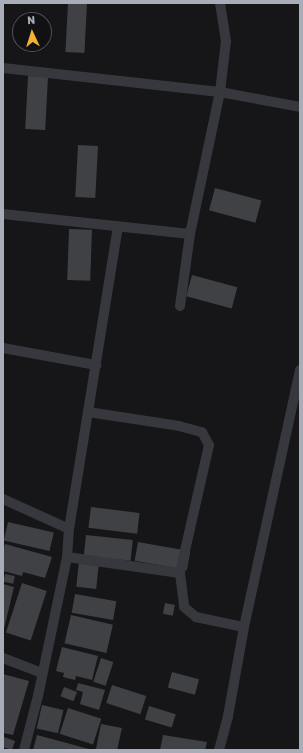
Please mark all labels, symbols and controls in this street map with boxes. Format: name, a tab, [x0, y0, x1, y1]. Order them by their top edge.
north arrow	[12, 12, 52, 52]
text: N	[27, 14, 36, 27]

